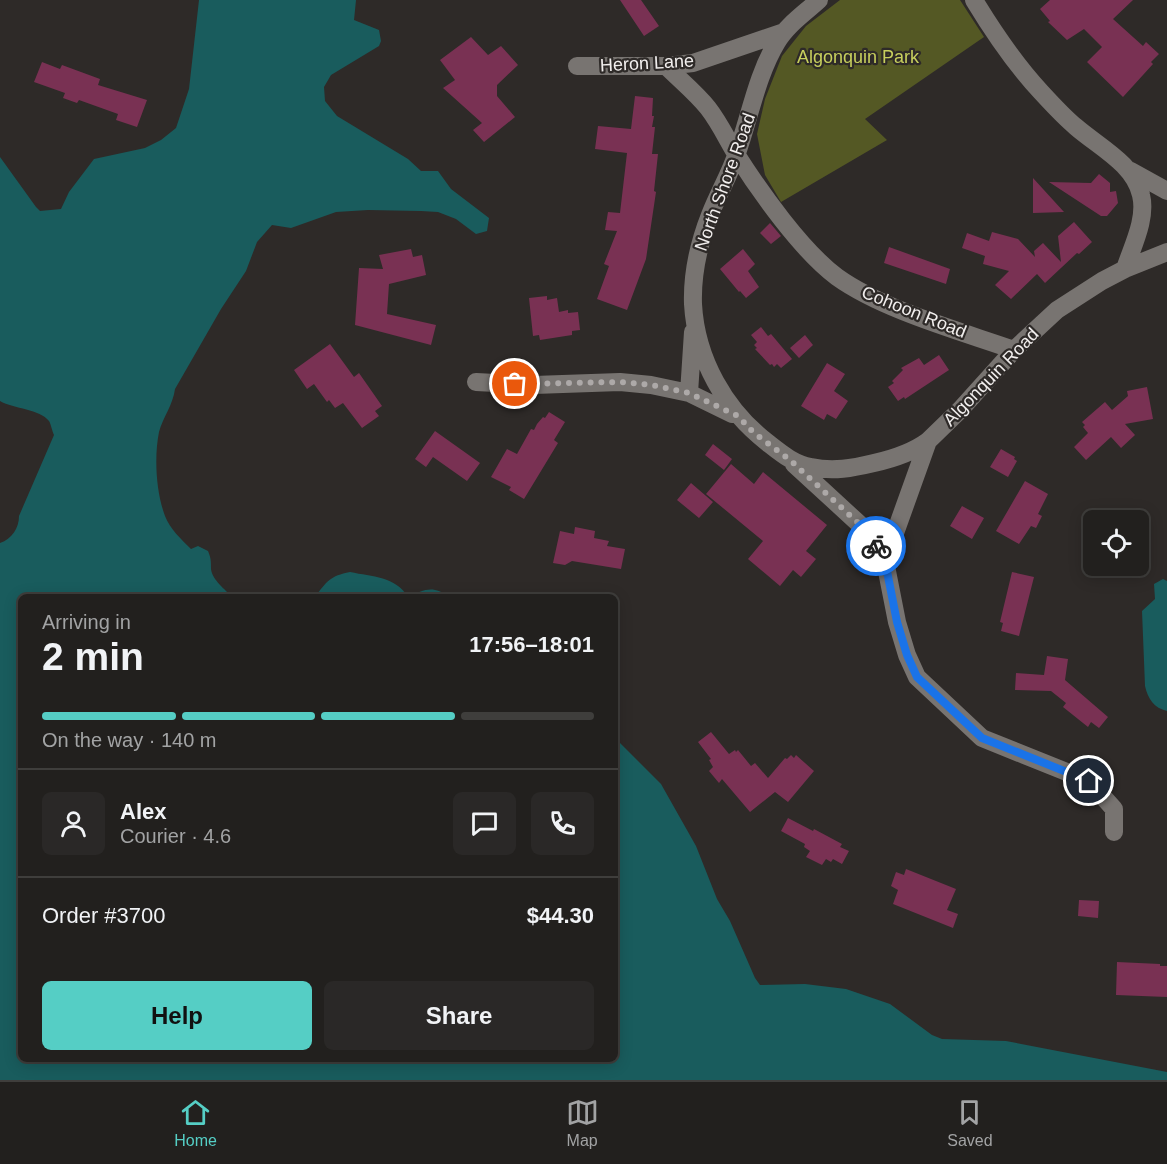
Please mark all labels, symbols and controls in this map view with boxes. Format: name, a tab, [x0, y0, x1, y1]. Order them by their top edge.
park label: Algonquin Park	[797, 47, 920, 67]
street label: Heron Lane	[600, 51, 694, 75]
street label: North Shore Road	[691, 110, 759, 254]
street label: Cohoon Road	[859, 282, 969, 342]
street label: Algonquin Road	[939, 324, 1043, 430]
pin	[489, 358, 540, 409]
icon: bag	[498, 367, 531, 400]
map controls	[1083, 510, 1149, 576]
button: locate	[1083, 510, 1149, 576]
courier	[846, 516, 906, 576]
icon: bike	[860, 530, 893, 563]
text: Arriving in	[42, 611, 131, 633]
text: 17:56–18:01	[469, 632, 594, 657]
text: 2 min	[42, 635, 144, 678]
text: On the way · 140 m	[42, 729, 217, 751]
pin	[1063, 755, 1114, 806]
icon: home	[1072, 764, 1105, 797]
button: person	[42, 792, 105, 855]
button: chat	[453, 792, 516, 855]
button: phone	[531, 792, 594, 855]
text: Alex	[120, 799, 166, 824]
text: Courier · 4.6	[120, 825, 231, 847]
text: Order #3700	[42, 903, 166, 928]
text: $44.30	[527, 903, 594, 928]
button: Help	[42, 981, 312, 1050]
button: Share	[324, 981, 594, 1050]
tab: Home	[174, 1096, 217, 1150]
tab: Map	[566, 1096, 599, 1150]
tab: Saved	[947, 1096, 993, 1150]

